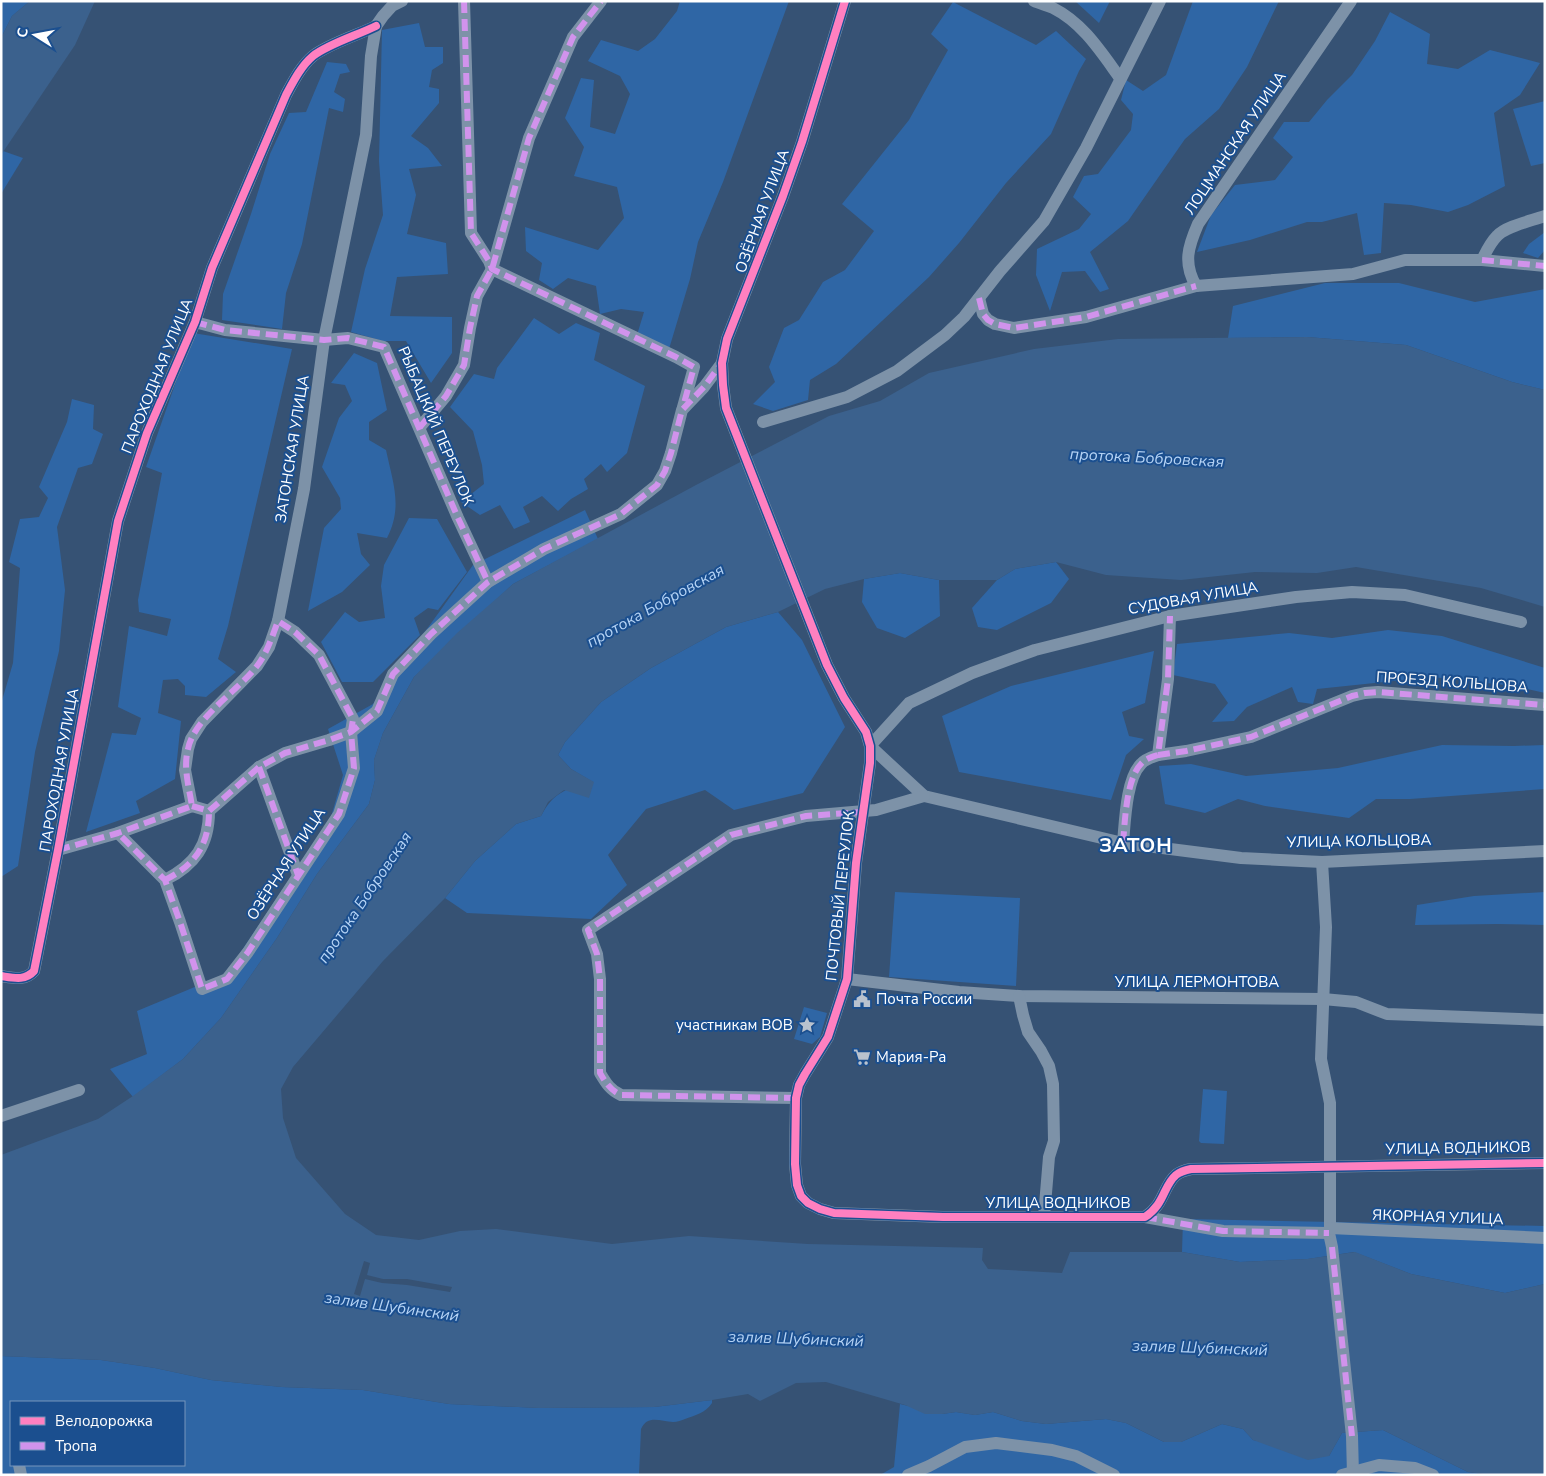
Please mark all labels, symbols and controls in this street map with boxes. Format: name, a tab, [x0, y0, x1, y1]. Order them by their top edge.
north arrow	[10, 10, 60, 60]
text: С	[12, 26, 33, 39]
street label: ЛОЦМАНСКАЯ УЛИЦА	[1180, 67, 1290, 218]
street label: ОЗЁРНАЯ УЛИЦА	[730, 146, 794, 276]
street label: ПАРОХОДНАЯ УЛИЦА	[117, 295, 197, 457]
street label: РЫБАЦКИЙ ПЕРЕУЛОК	[393, 343, 479, 509]
street label: ЗАТОНСКАЯ УЛИЦА	[270, 374, 314, 524]
water label: протока Бобровская	[1069, 443, 1225, 473]
water label: протока Бобровская	[583, 559, 728, 653]
street label: СУДОВАЯ УЛИЦА	[1127, 577, 1260, 619]
street label: ПРОЕЗД КОЛЬЦОВА	[1375, 667, 1529, 697]
street label: ПАРОХОДНАЯ УЛИЦА	[35, 687, 83, 853]
street label: ОЗЁРНАЯ УЛИЦА	[242, 804, 330, 924]
street label: ПОЧТОВЫЙ ПЕРЕУЛОК	[821, 810, 859, 982]
water label: протока Бобровская	[313, 827, 417, 968]
street label: УЛИЦА КОЛЬЦОВА	[1285, 830, 1432, 852]
district label: ЗАТОН	[1099, 832, 1173, 859]
street label: УЛИЦА ЛЕРМОНТОВА	[1114, 972, 1279, 992]
public building icon: Почта России	[852, 989, 872, 1009]
place label: Почта России	[876, 989, 972, 1009]
place label: участникам ВОВ	[676, 1015, 793, 1035]
place icon: участникам ВОВ	[797, 1015, 817, 1035]
supermarket icon: Мария-Ра	[852, 1047, 872, 1067]
place label: Мария-Ра	[876, 1047, 946, 1067]
street label: УЛИЦА ВОДНИКОВ	[1384, 1137, 1531, 1159]
street label: УЛИЦА ВОДНИКОВ	[984, 1193, 1131, 1213]
street label: ЯКОРНАЯ УЛИЦА	[1372, 1205, 1504, 1229]
water label: залив Шубинский	[323, 1287, 461, 1327]
water label: залив Шубинский	[728, 1326, 864, 1352]
water label: залив Шубинский	[1132, 1335, 1268, 1361]
legend	[10, 1401, 185, 1466]
text: Велодорожка	[55, 1411, 153, 1431]
text: Тропа	[55, 1436, 97, 1456]

